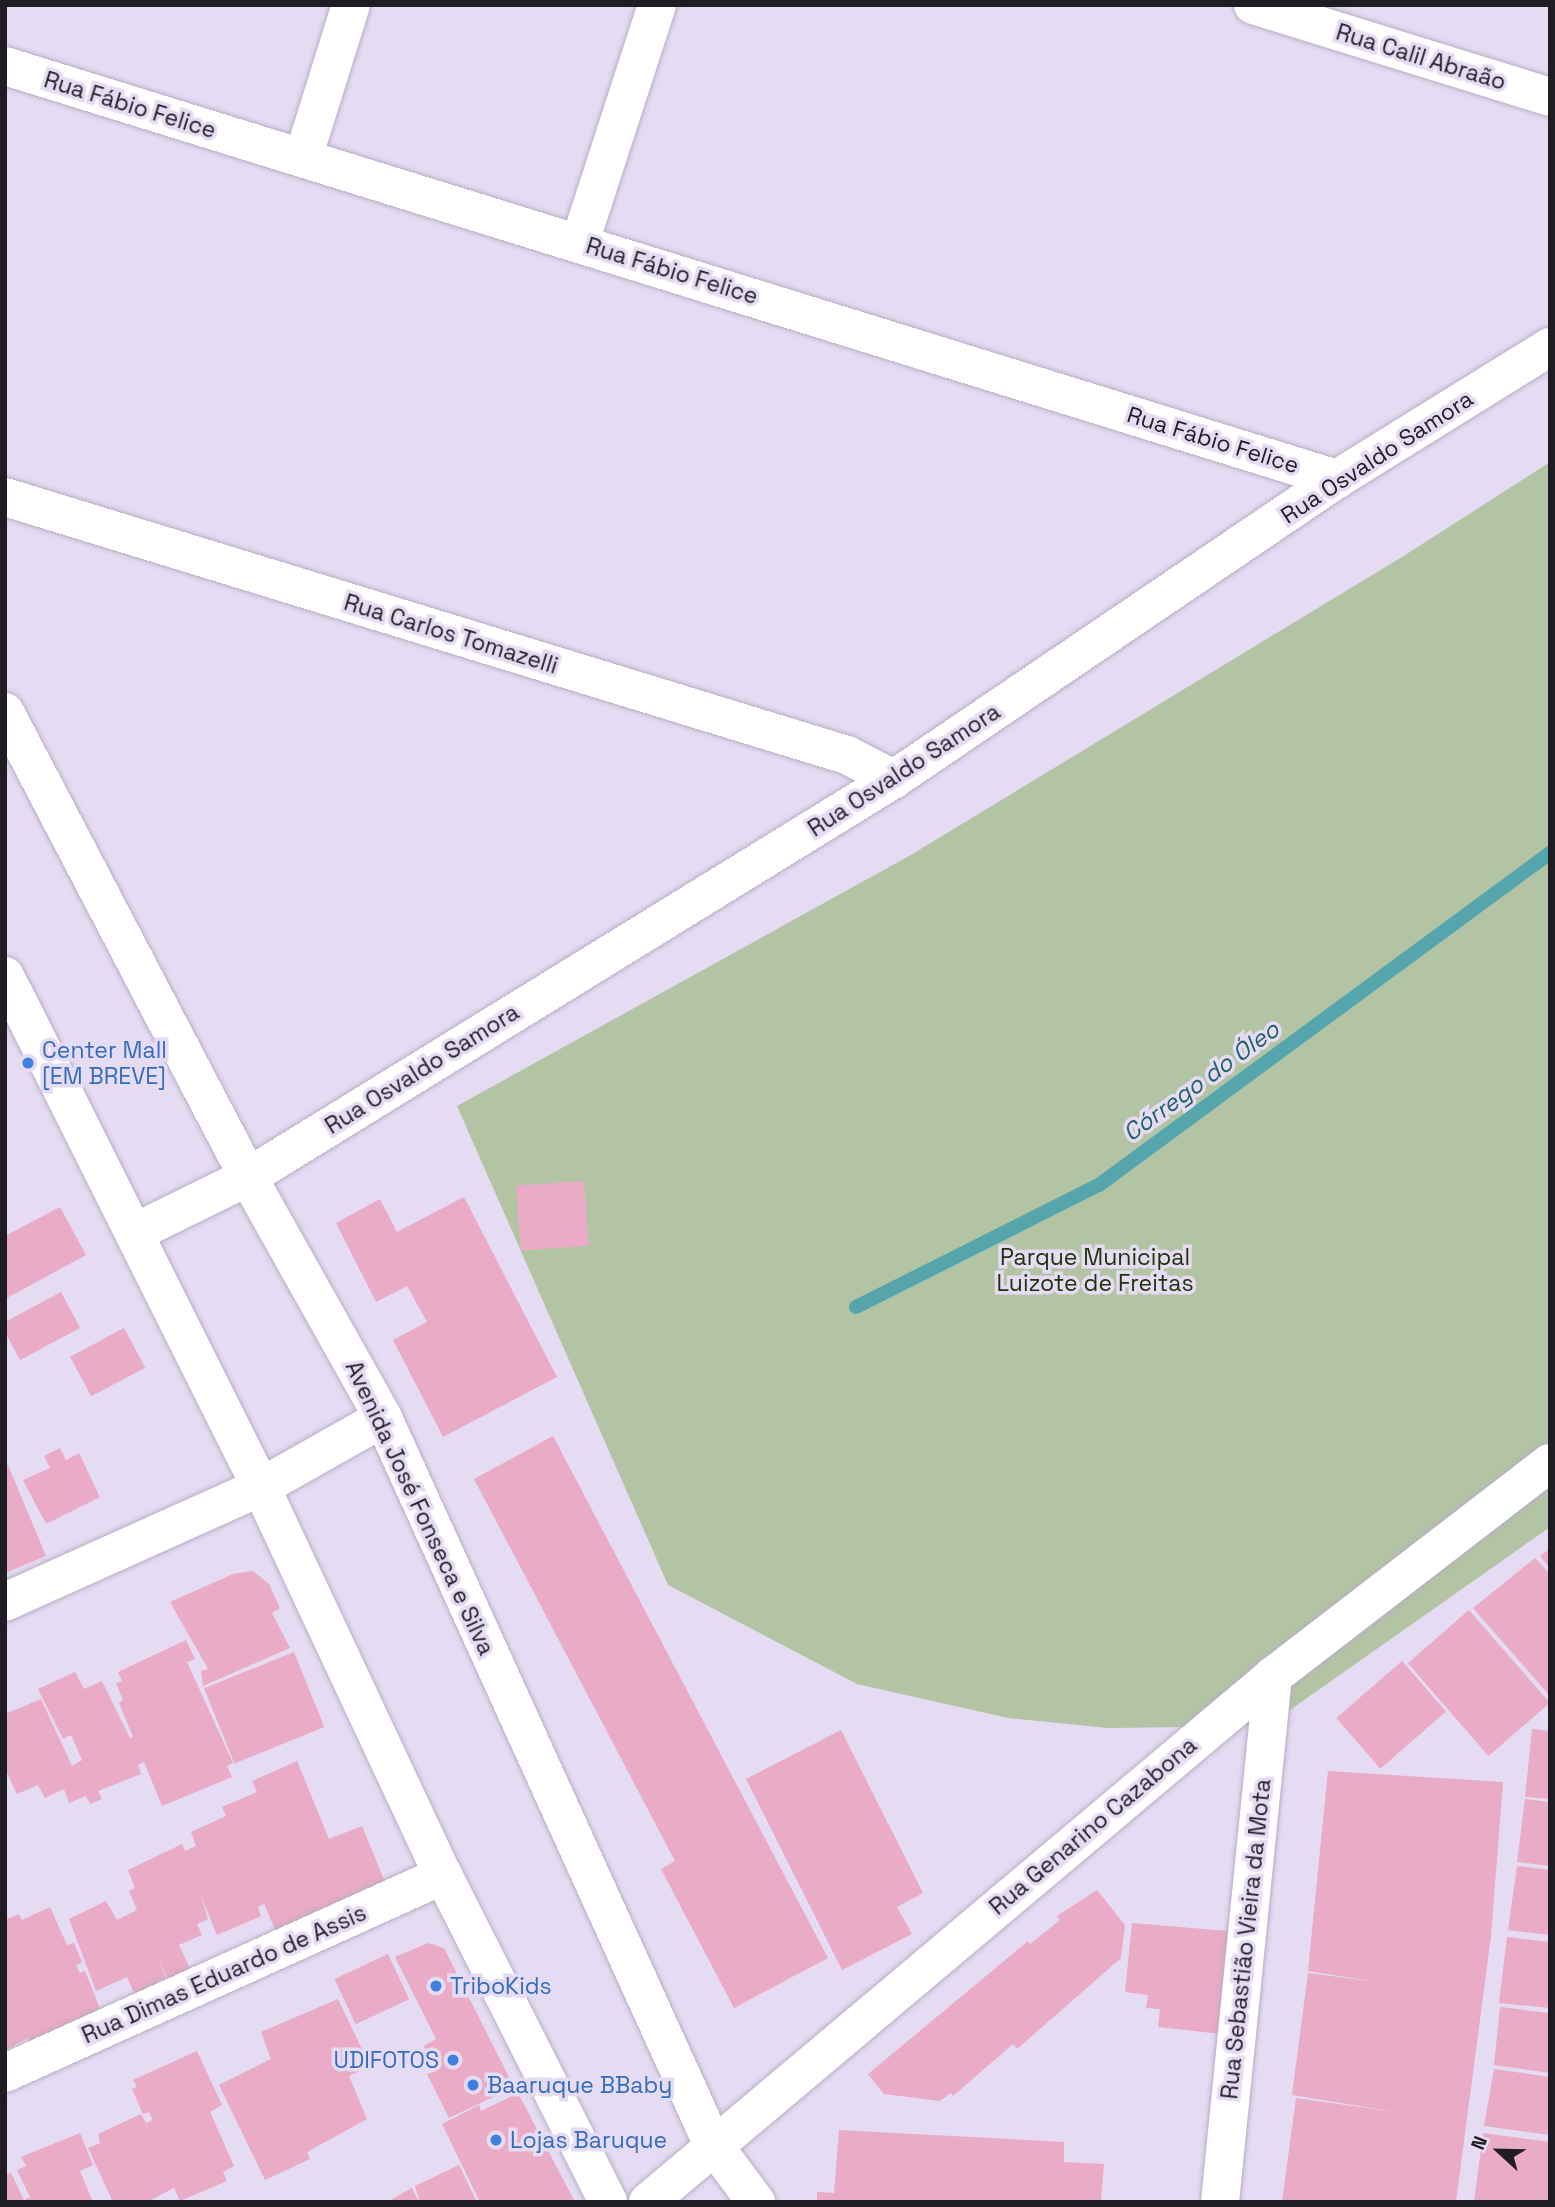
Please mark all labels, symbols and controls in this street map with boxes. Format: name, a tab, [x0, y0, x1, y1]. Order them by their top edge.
street label: Rua Calil Abraão	[1333, 18, 1509, 96]
street label: Rua Fábio Felice	[41, 66, 219, 144]
street label: Rua Fábio Felice	[583, 232, 761, 310]
street label: Rua Osvaldo Samora	[1276, 385, 1478, 529]
street label: Rua Fábio Felice	[1124, 401, 1302, 479]
street label: Rua Carlos Tomazelli	[340, 588, 562, 680]
street label: Rua Osvaldo Samora	[803, 698, 1005, 842]
street label: Rua Osvaldo Samora	[320, 998, 524, 1140]
water label: Córrego do Óleo	[1117, 1015, 1285, 1147]
place label: Center Mall [EM BREVE]	[42, 1036, 167, 1090]
marker: Center Mall [EM BREVE]	[20, 1055, 36, 1071]
park label: Parque Municipal Luizote de Freitas	[996, 1243, 1194, 1297]
street label: Avenida José Fonseca e Silva	[340, 1356, 500, 1660]
street label: Rua Genarino Cazabona	[984, 1731, 1202, 1921]
street label: Rua Sebastião Vieira da Mota	[1215, 1777, 1277, 2101]
street label: Rua Dimas Eduardo de Assis	[77, 1899, 371, 2049]
place label: TriboKids	[450, 1972, 552, 2000]
marker: TriboKids	[428, 1978, 444, 1994]
place label: UDIFOTOS	[334, 2046, 439, 2074]
marker: UDIFOTOS	[445, 2052, 461, 2068]
place label: Baaruque BBaby	[487, 2071, 672, 2099]
marker: Baaruque BBaby	[465, 2077, 481, 2093]
north arrow	[1464, 2116, 1534, 2186]
place label: Lojas Baruque	[510, 2126, 667, 2154]
marker: Lojas Baruque	[488, 2132, 504, 2148]
text: N	[1465, 2132, 1493, 2154]

